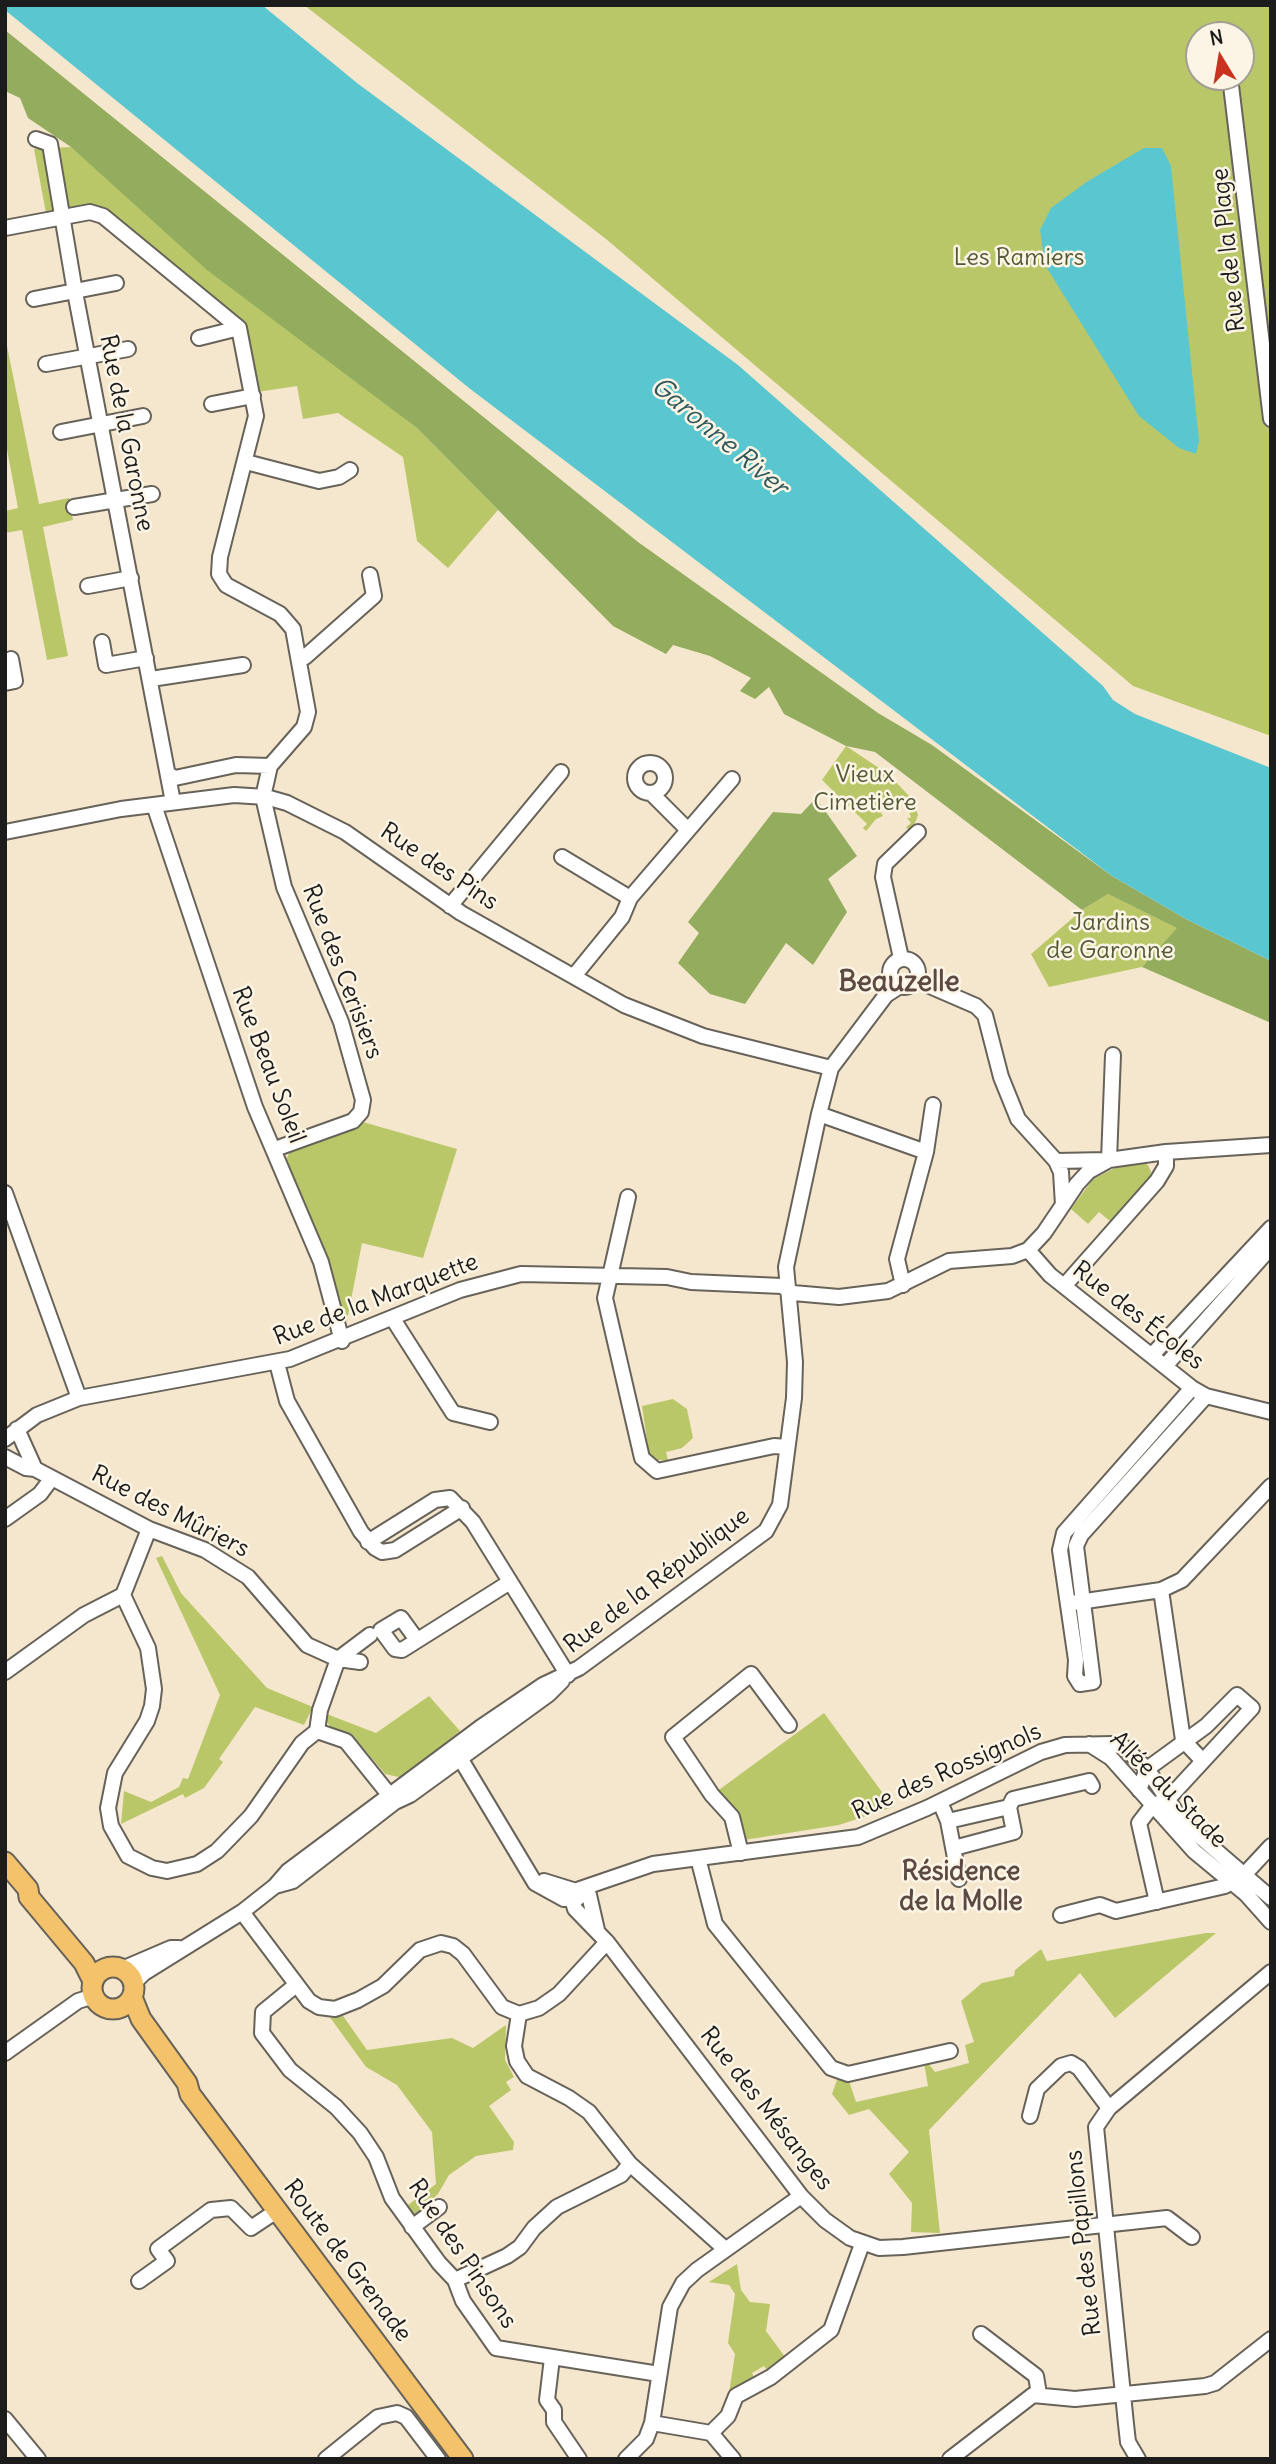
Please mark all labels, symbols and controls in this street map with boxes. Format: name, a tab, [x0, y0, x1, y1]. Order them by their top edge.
north arrow	[1185, 21, 1255, 91]
text: N	[1208, 24, 1225, 50]
street label: Rue de la Plage	[1206, 167, 1252, 333]
park label: Les Ramiers	[954, 244, 1084, 272]
street label: Rue de la Garonne	[93, 332, 159, 534]
water label: Garonne River	[644, 371, 794, 503]
park label: Vieux Cimetière	[813, 761, 917, 817]
street label: Rue des Pins	[375, 817, 503, 917]
street label: Rue des Cerisiers	[296, 881, 388, 1063]
park label: Jardins de Garonne	[1046, 909, 1174, 965]
district label: Beauzelle	[838, 966, 960, 1000]
street label: Rue Beau Soleil	[225, 983, 311, 1147]
street label: Rue de la Marquette	[270, 1248, 482, 1352]
street label: Rue des Écoles	[1066, 1256, 1210, 1376]
street label: Rue des Mûriers	[86, 1460, 254, 1564]
street label: Rue de la République	[559, 1502, 755, 1660]
street label: Rue des Rossignols	[848, 1717, 1046, 1827]
street label: Allée du Stade	[1104, 1726, 1232, 1854]
district label: Résidence de la Molle	[899, 1857, 1023, 1918]
street label: Rue des Mésanges	[693, 2022, 839, 2196]
street label: Rue des Papillons	[1060, 2149, 1108, 2337]
street label: Route de Grenade	[277, 2174, 417, 2348]
street label: Rue des Pinsons	[401, 2174, 523, 2334]

